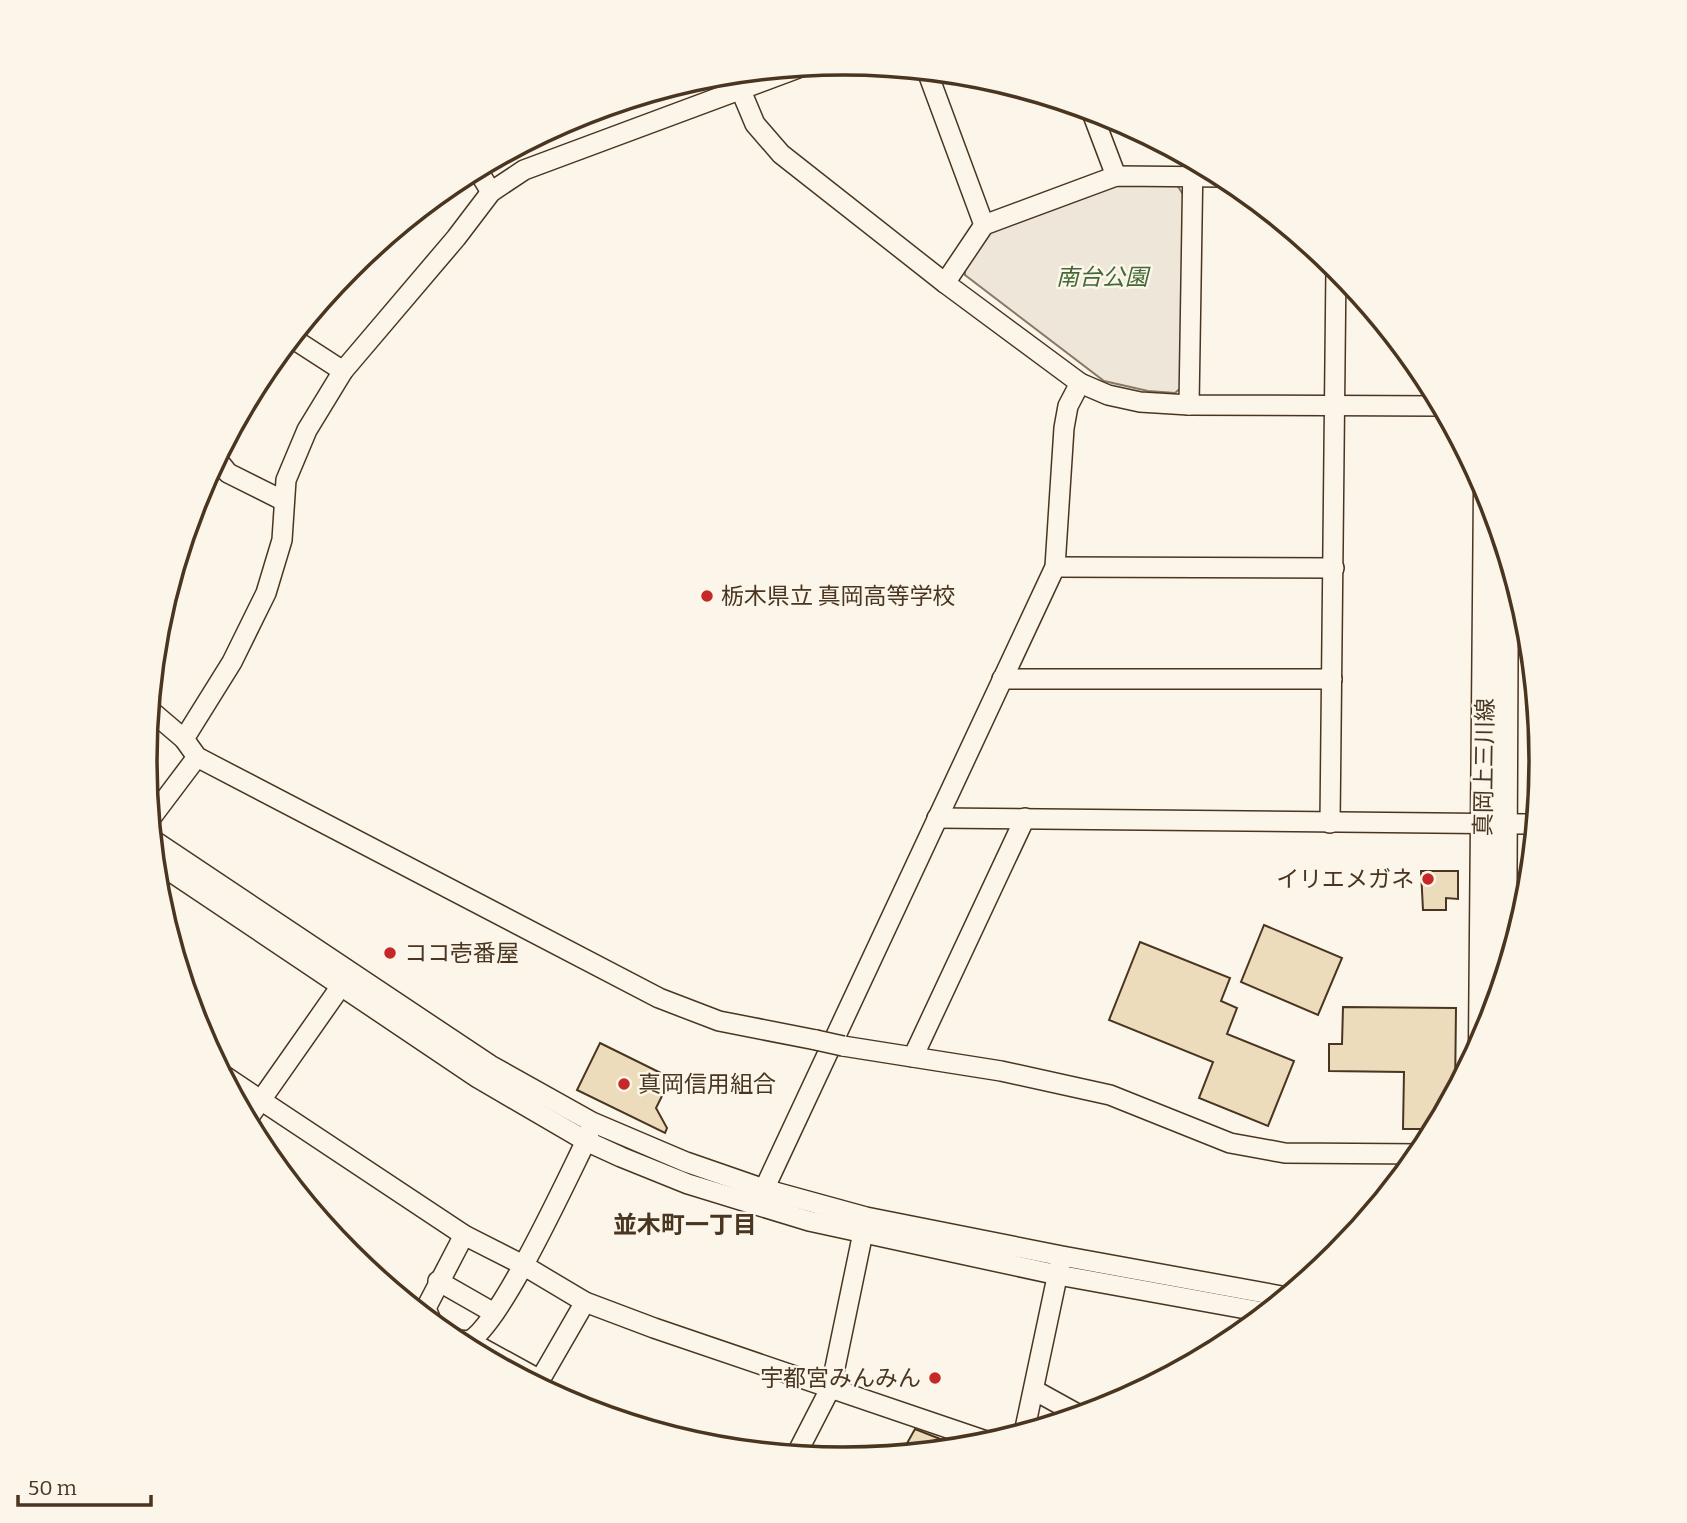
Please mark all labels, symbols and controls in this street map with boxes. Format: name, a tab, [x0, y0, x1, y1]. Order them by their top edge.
park label: 南台公園	[1056, 263, 1151, 291]
place label: 栃木県立 真岡高等学校	[721, 582, 956, 610]
marker: 栃木県立 真岡高等学校	[699, 588, 715, 604]
street label: 真岡上三川線	[1469, 698, 1499, 836]
place label: イリエメガネ	[1276, 865, 1414, 893]
marker: イリエメガネ	[1420, 871, 1436, 887]
place label: ココ壱番屋	[404, 939, 519, 967]
marker: ココ壱番屋	[382, 945, 398, 961]
place label: 真岡信用組合	[638, 1070, 776, 1098]
marker: 真岡信用組合	[616, 1076, 632, 1092]
district label: 並木町一丁目	[613, 1211, 757, 1239]
place label: 宇都宮みんみん	[760, 1364, 921, 1392]
marker: 宇都宮みんみん	[927, 1370, 943, 1386]
scale bar	[18, 1464, 150, 1508]
text: 50 m	[28, 1475, 77, 1501]

